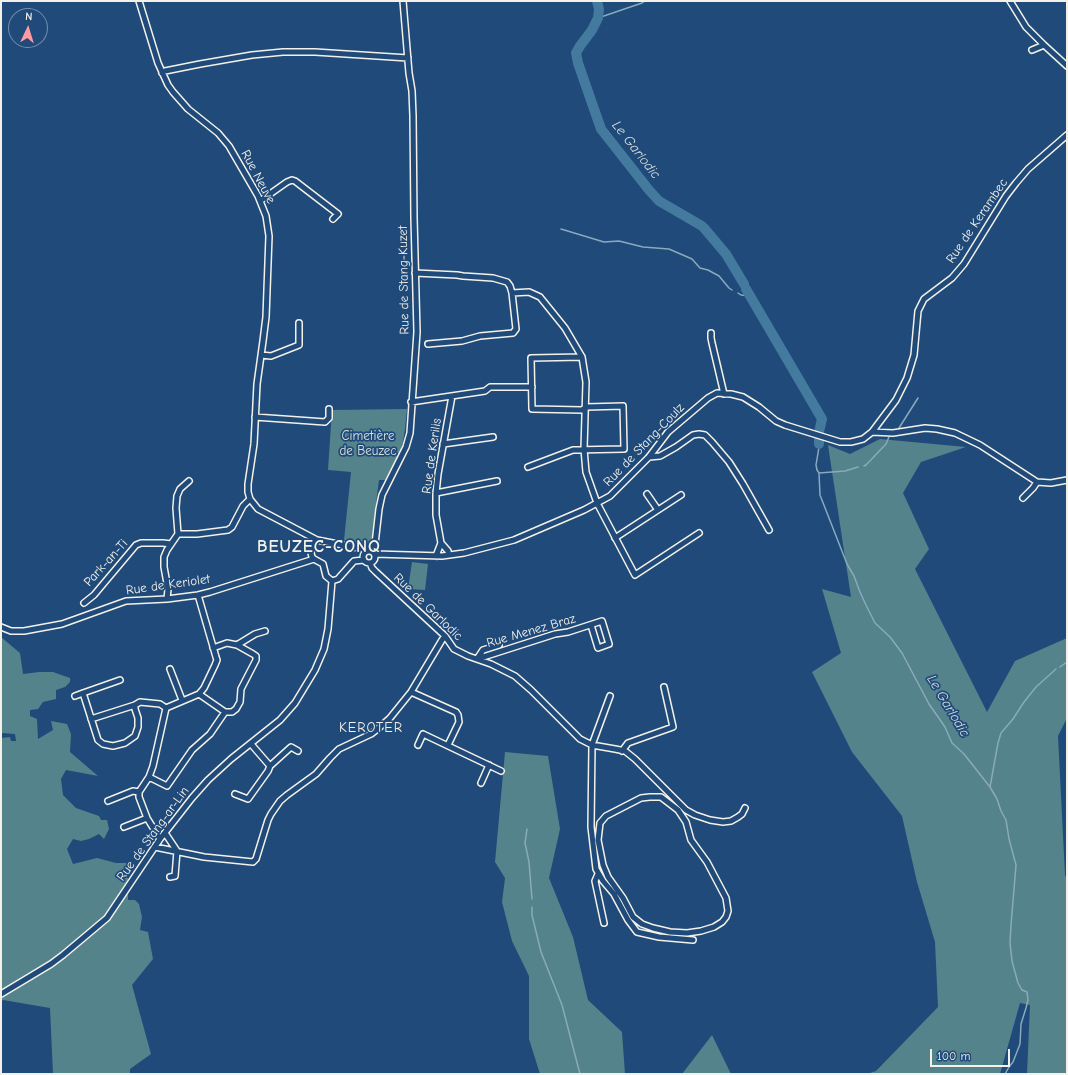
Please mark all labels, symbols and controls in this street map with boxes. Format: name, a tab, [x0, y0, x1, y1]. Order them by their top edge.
north arrow	[8, 8, 48, 48]
text: N	[25, 10, 33, 23]
water label: Le Garlodic	[608, 118, 664, 182]
street label: Rue Neuve	[237, 147, 279, 207]
street label: Rue de Kerambec	[943, 176, 1011, 266]
street label: Rue de Stang-Kuzet	[395, 225, 413, 335]
street label: Rue de Stang-Coulz	[600, 400, 688, 490]
street label: Rue de Kerilis	[419, 417, 445, 495]
park label: Cimetière de Beuzec	[339, 428, 397, 459]
street label: Park-an-Ti	[81, 536, 131, 590]
district label: BEUZEC-CONQ	[257, 537, 381, 557]
street label: Rue de Garlodic	[390, 570, 466, 644]
street label: Rue de Keriolet	[125, 571, 211, 599]
street label: Rue Menez Braz	[485, 611, 577, 651]
water label: Le Garlodic	[923, 672, 973, 740]
district label: KEROTER	[339, 720, 403, 736]
street label: Rue de Stang-ar-Lin	[114, 784, 192, 884]
scale bar	[932, 1041, 1012, 1067]
text: 100 m	[937, 1049, 970, 1063]

